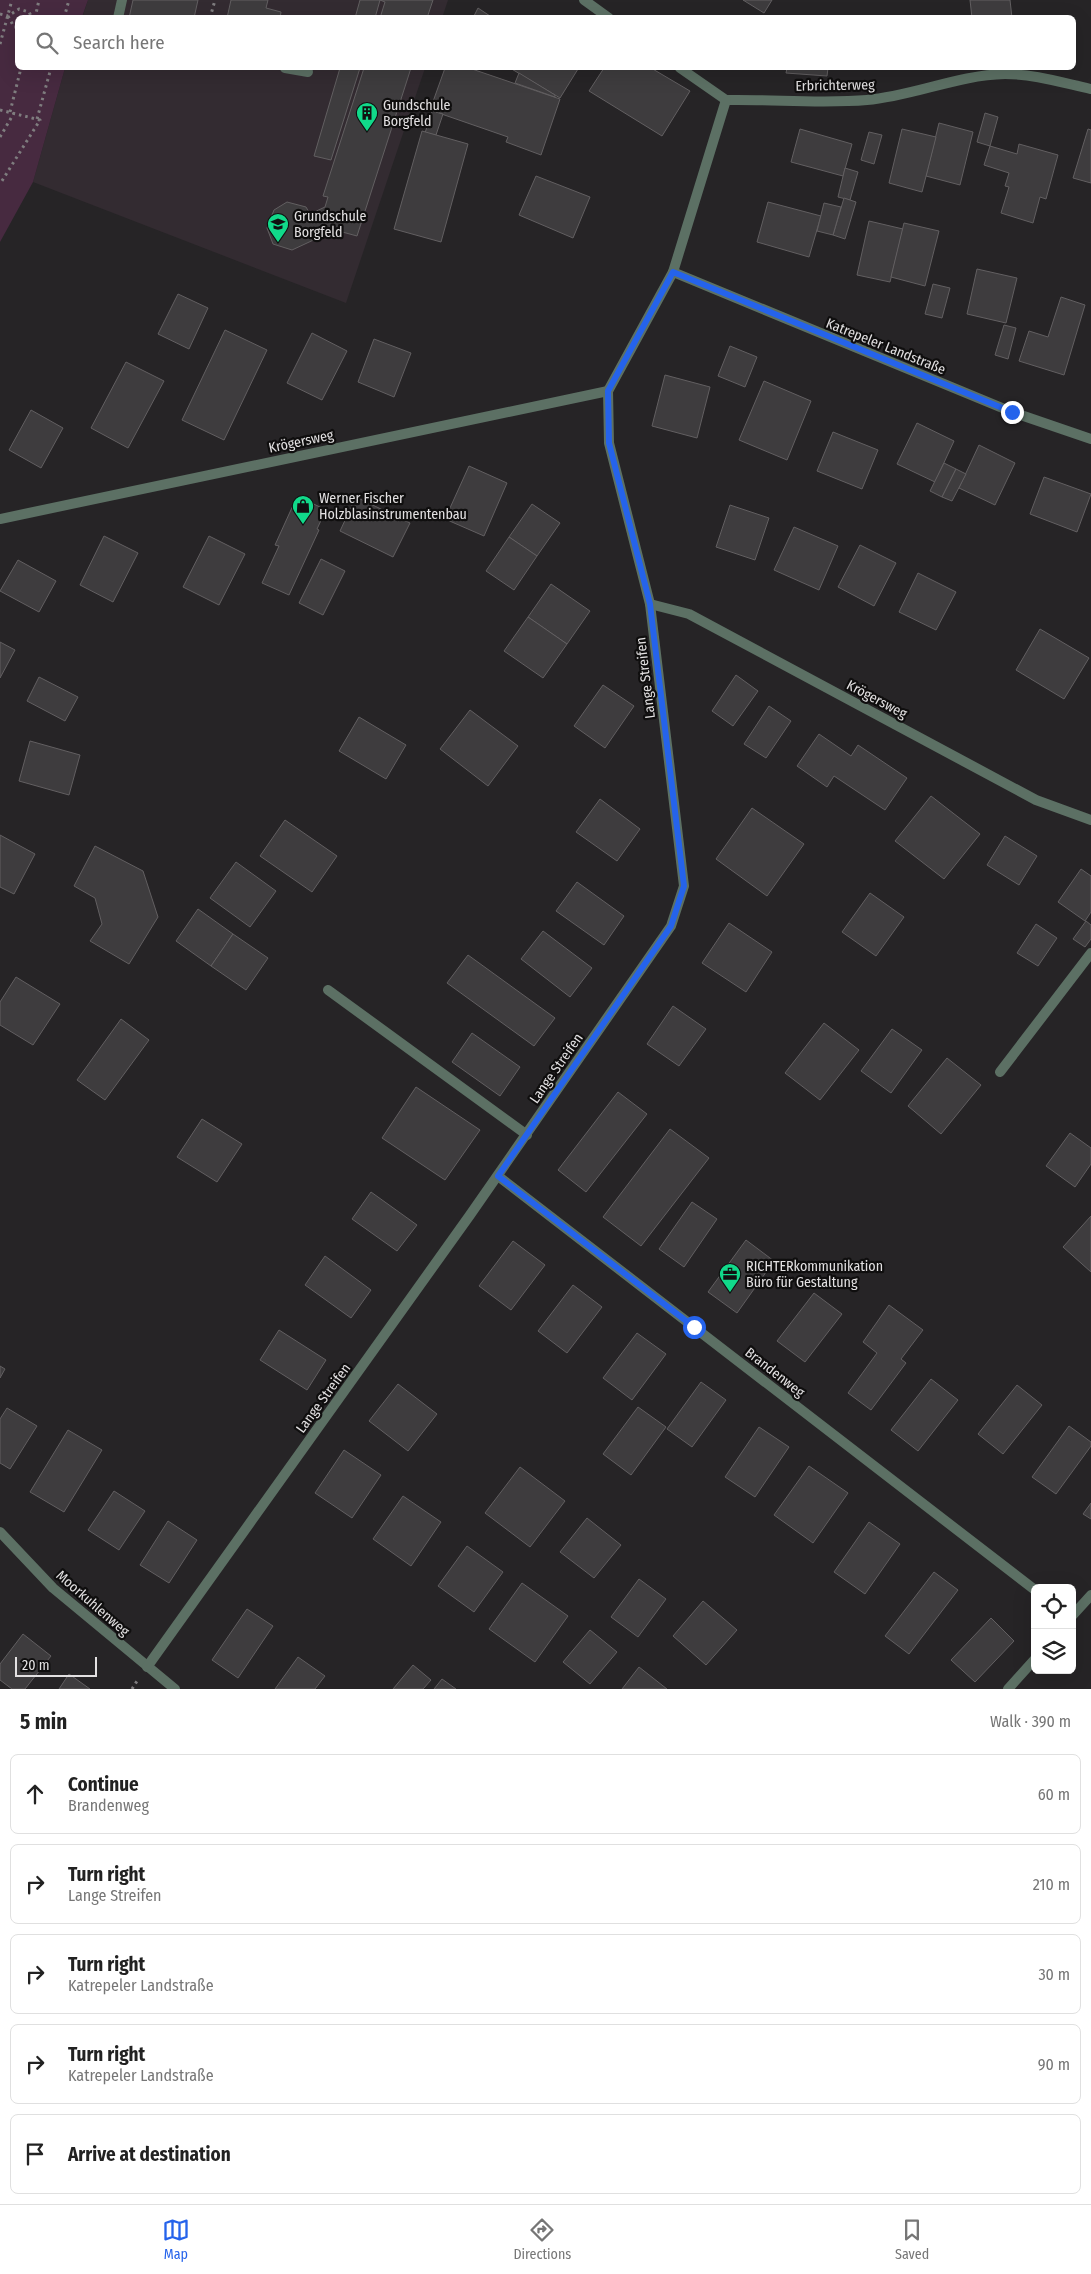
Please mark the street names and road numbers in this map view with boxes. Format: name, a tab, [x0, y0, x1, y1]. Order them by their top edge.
street label: Erbrichterweg	[795, 76, 875, 95]
street label: Katrepeler Landstraße	[824, 315, 948, 378]
street label: Krögersweg	[267, 426, 335, 457]
street label: Lange Streifen	[632, 636, 659, 720]
street label: Krögersweg	[844, 676, 910, 723]
street label: Lange Streifen	[526, 1030, 587, 1107]
street label: Brandenweg	[742, 1344, 808, 1401]
street label: Lange Streifen	[292, 1360, 354, 1436]
street label: Moorkuhlenweg	[53, 1567, 133, 1640]

